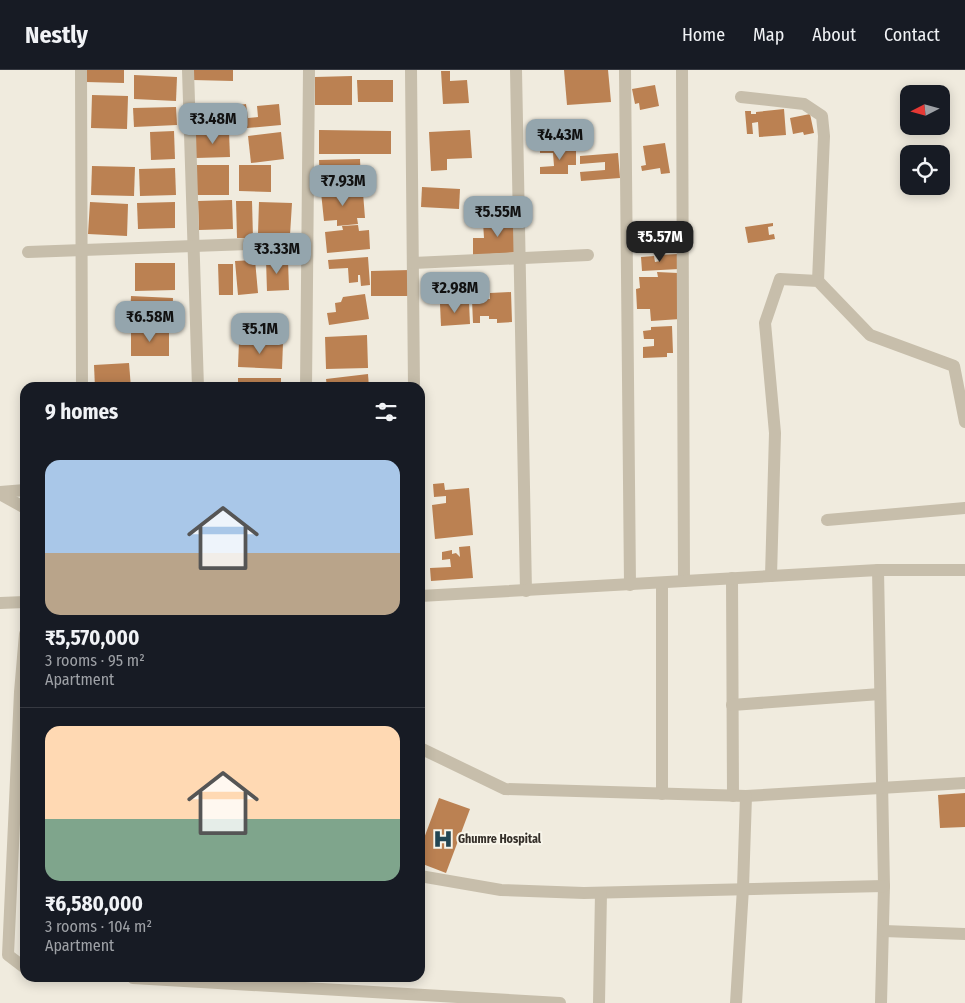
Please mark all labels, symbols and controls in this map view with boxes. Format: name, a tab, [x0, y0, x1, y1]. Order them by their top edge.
text: Nestly	[25, 21, 88, 49]
text: Home	[682, 24, 725, 46]
text: Map	[753, 24, 784, 46]
text: About	[812, 24, 856, 46]
text: Contact	[884, 24, 940, 46]
north arrow	[900, 85, 950, 135]
map controls	[900, 85, 950, 195]
pin: ₹3.48M	[172, 102, 254, 145]
text: ₹3.48M	[190, 109, 236, 128]
pin: ₹4.43M	[519, 118, 601, 161]
text: ₹4.43M	[537, 125, 583, 144]
button: locate	[900, 145, 950, 195]
pin: ₹7.93M	[302, 164, 384, 207]
text: ₹7.93M	[321, 171, 366, 190]
pin: ₹5.55M	[457, 196, 539, 238]
text: ₹5.55M	[475, 202, 521, 221]
pin: ₹5.57M	[619, 220, 701, 263]
text: ₹5.57M	[637, 227, 683, 246]
pin: ₹3.33M	[236, 232, 318, 275]
text: ₹3.33M	[254, 239, 300, 258]
pin: ₹2.98M	[414, 272, 496, 314]
text: ₹2.98M	[432, 278, 478, 297]
pin: ₹6.58M	[109, 300, 191, 343]
text: ₹6.58M	[126, 307, 174, 326]
pin: ₹5.1M	[225, 312, 295, 355]
text: ₹5.1M	[242, 319, 278, 338]
icon: filters	[372, 398, 400, 426]
text: 9 homes	[45, 399, 118, 425]
icon: home	[178, 493, 268, 583]
text: ₹5,570,000	[45, 625, 139, 651]
text: 3 rooms · 95 m²	[45, 651, 145, 670]
text: Apartment	[45, 670, 114, 689]
icon: home	[178, 758, 268, 848]
hospital icon: Ghumre Hospital	[432, 828, 454, 850]
place label: Ghumre Hospital	[458, 832, 542, 846]
text: ₹6,580,000	[45, 891, 143, 917]
text: 3 rooms · 104 m²	[45, 917, 152, 936]
text: Apartment	[45, 936, 114, 955]

